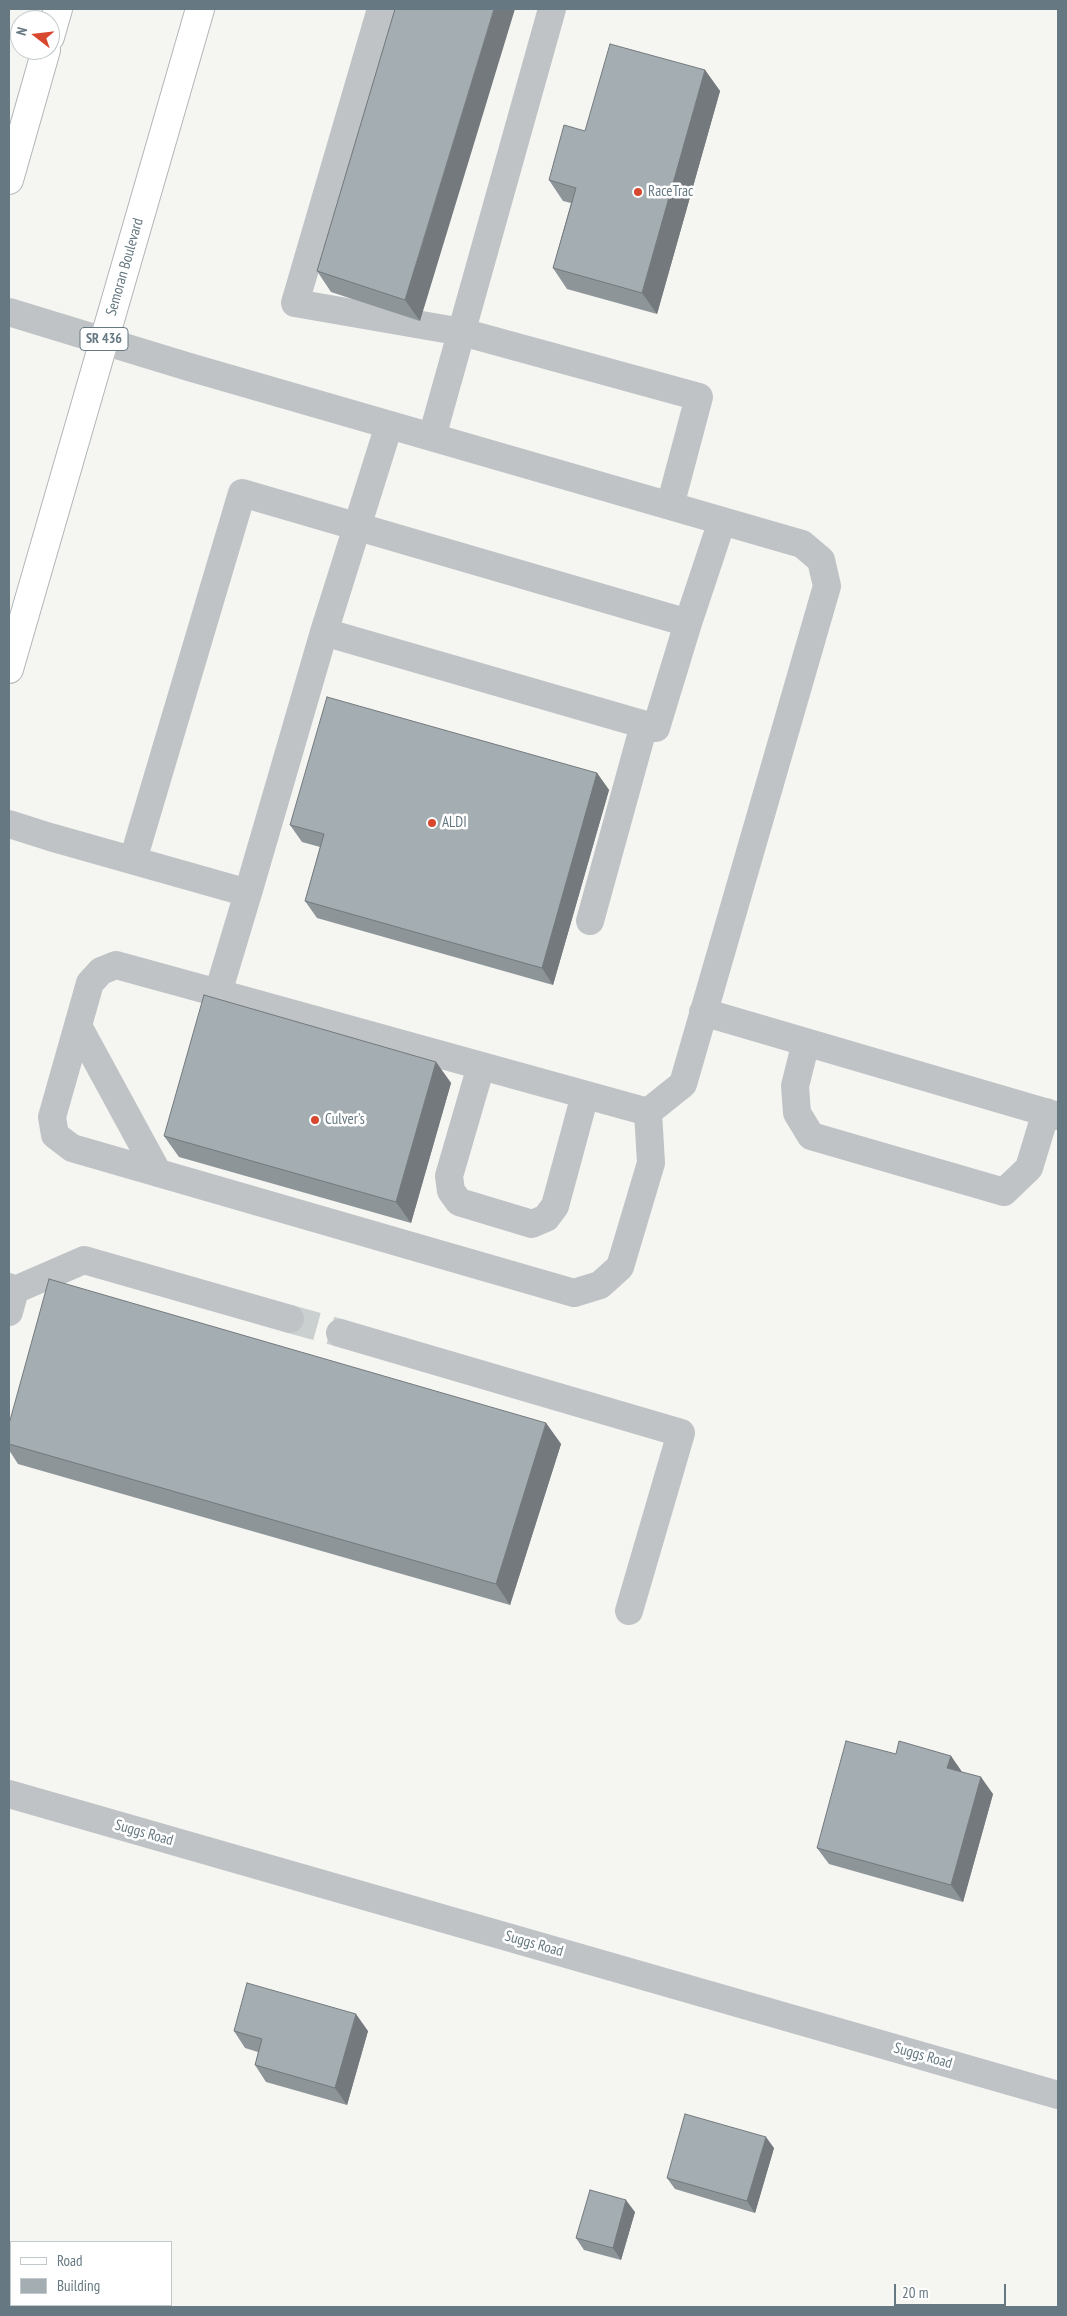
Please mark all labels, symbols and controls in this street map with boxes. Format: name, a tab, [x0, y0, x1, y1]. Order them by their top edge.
north arrow	[10, 10, 60, 60]
text: N	[12, 25, 31, 37]
place label: RaceTrac	[648, 183, 693, 201]
marker: RaceTrac	[632, 186, 644, 198]
street label: Semoran Boulevard	[102, 216, 148, 318]
road number: SR 436	[80, 328, 128, 350]
place label: ALDI	[442, 814, 467, 832]
marker: ALDI	[426, 817, 438, 829]
place label: Culver's	[325, 1111, 365, 1129]
marker: Culver's	[309, 1114, 321, 1126]
street label: Suggs Road	[113, 1816, 175, 1850]
street label: Suggs Road	[503, 1927, 565, 1961]
street label: Suggs Road	[892, 2039, 954, 2073]
legend	[10, 2241, 172, 2306]
text: Road	[57, 2251, 83, 2270]
scale bar	[897, 2274, 1010, 2306]
text: Building	[57, 2276, 100, 2295]
text: 20 m	[902, 2283, 928, 2302]

